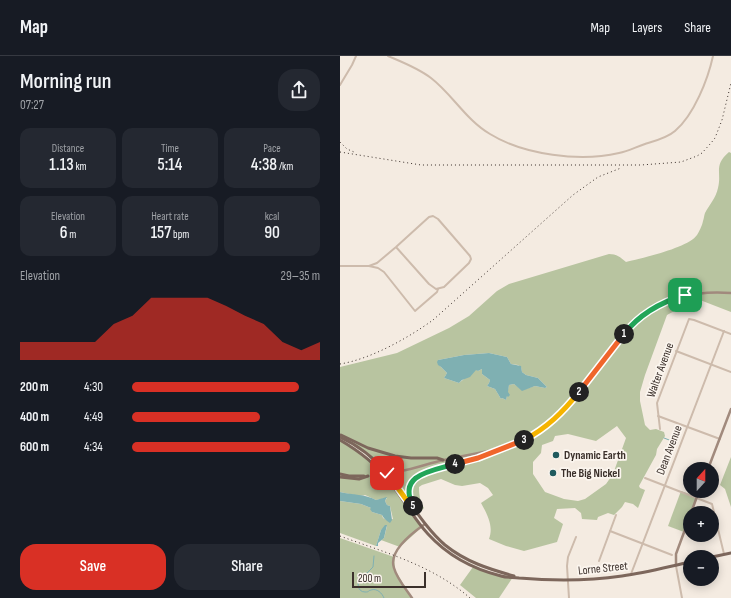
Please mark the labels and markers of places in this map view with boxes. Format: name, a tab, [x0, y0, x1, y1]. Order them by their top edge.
pin	[668, 278, 702, 312]
pin: 1	[614, 324, 634, 344]
pin: 2	[569, 382, 589, 402]
pin: 3	[514, 430, 534, 450]
place label: Dynamic Earth	[564, 448, 626, 463]
marker: Dynamic Earth	[551, 450, 561, 460]
pin: 4	[445, 454, 465, 474]
pin	[370, 456, 404, 490]
place label: The Big Nickel	[561, 466, 620, 481]
marker: The Big Nickel	[548, 468, 558, 478]
pin: 5	[403, 496, 423, 516]

